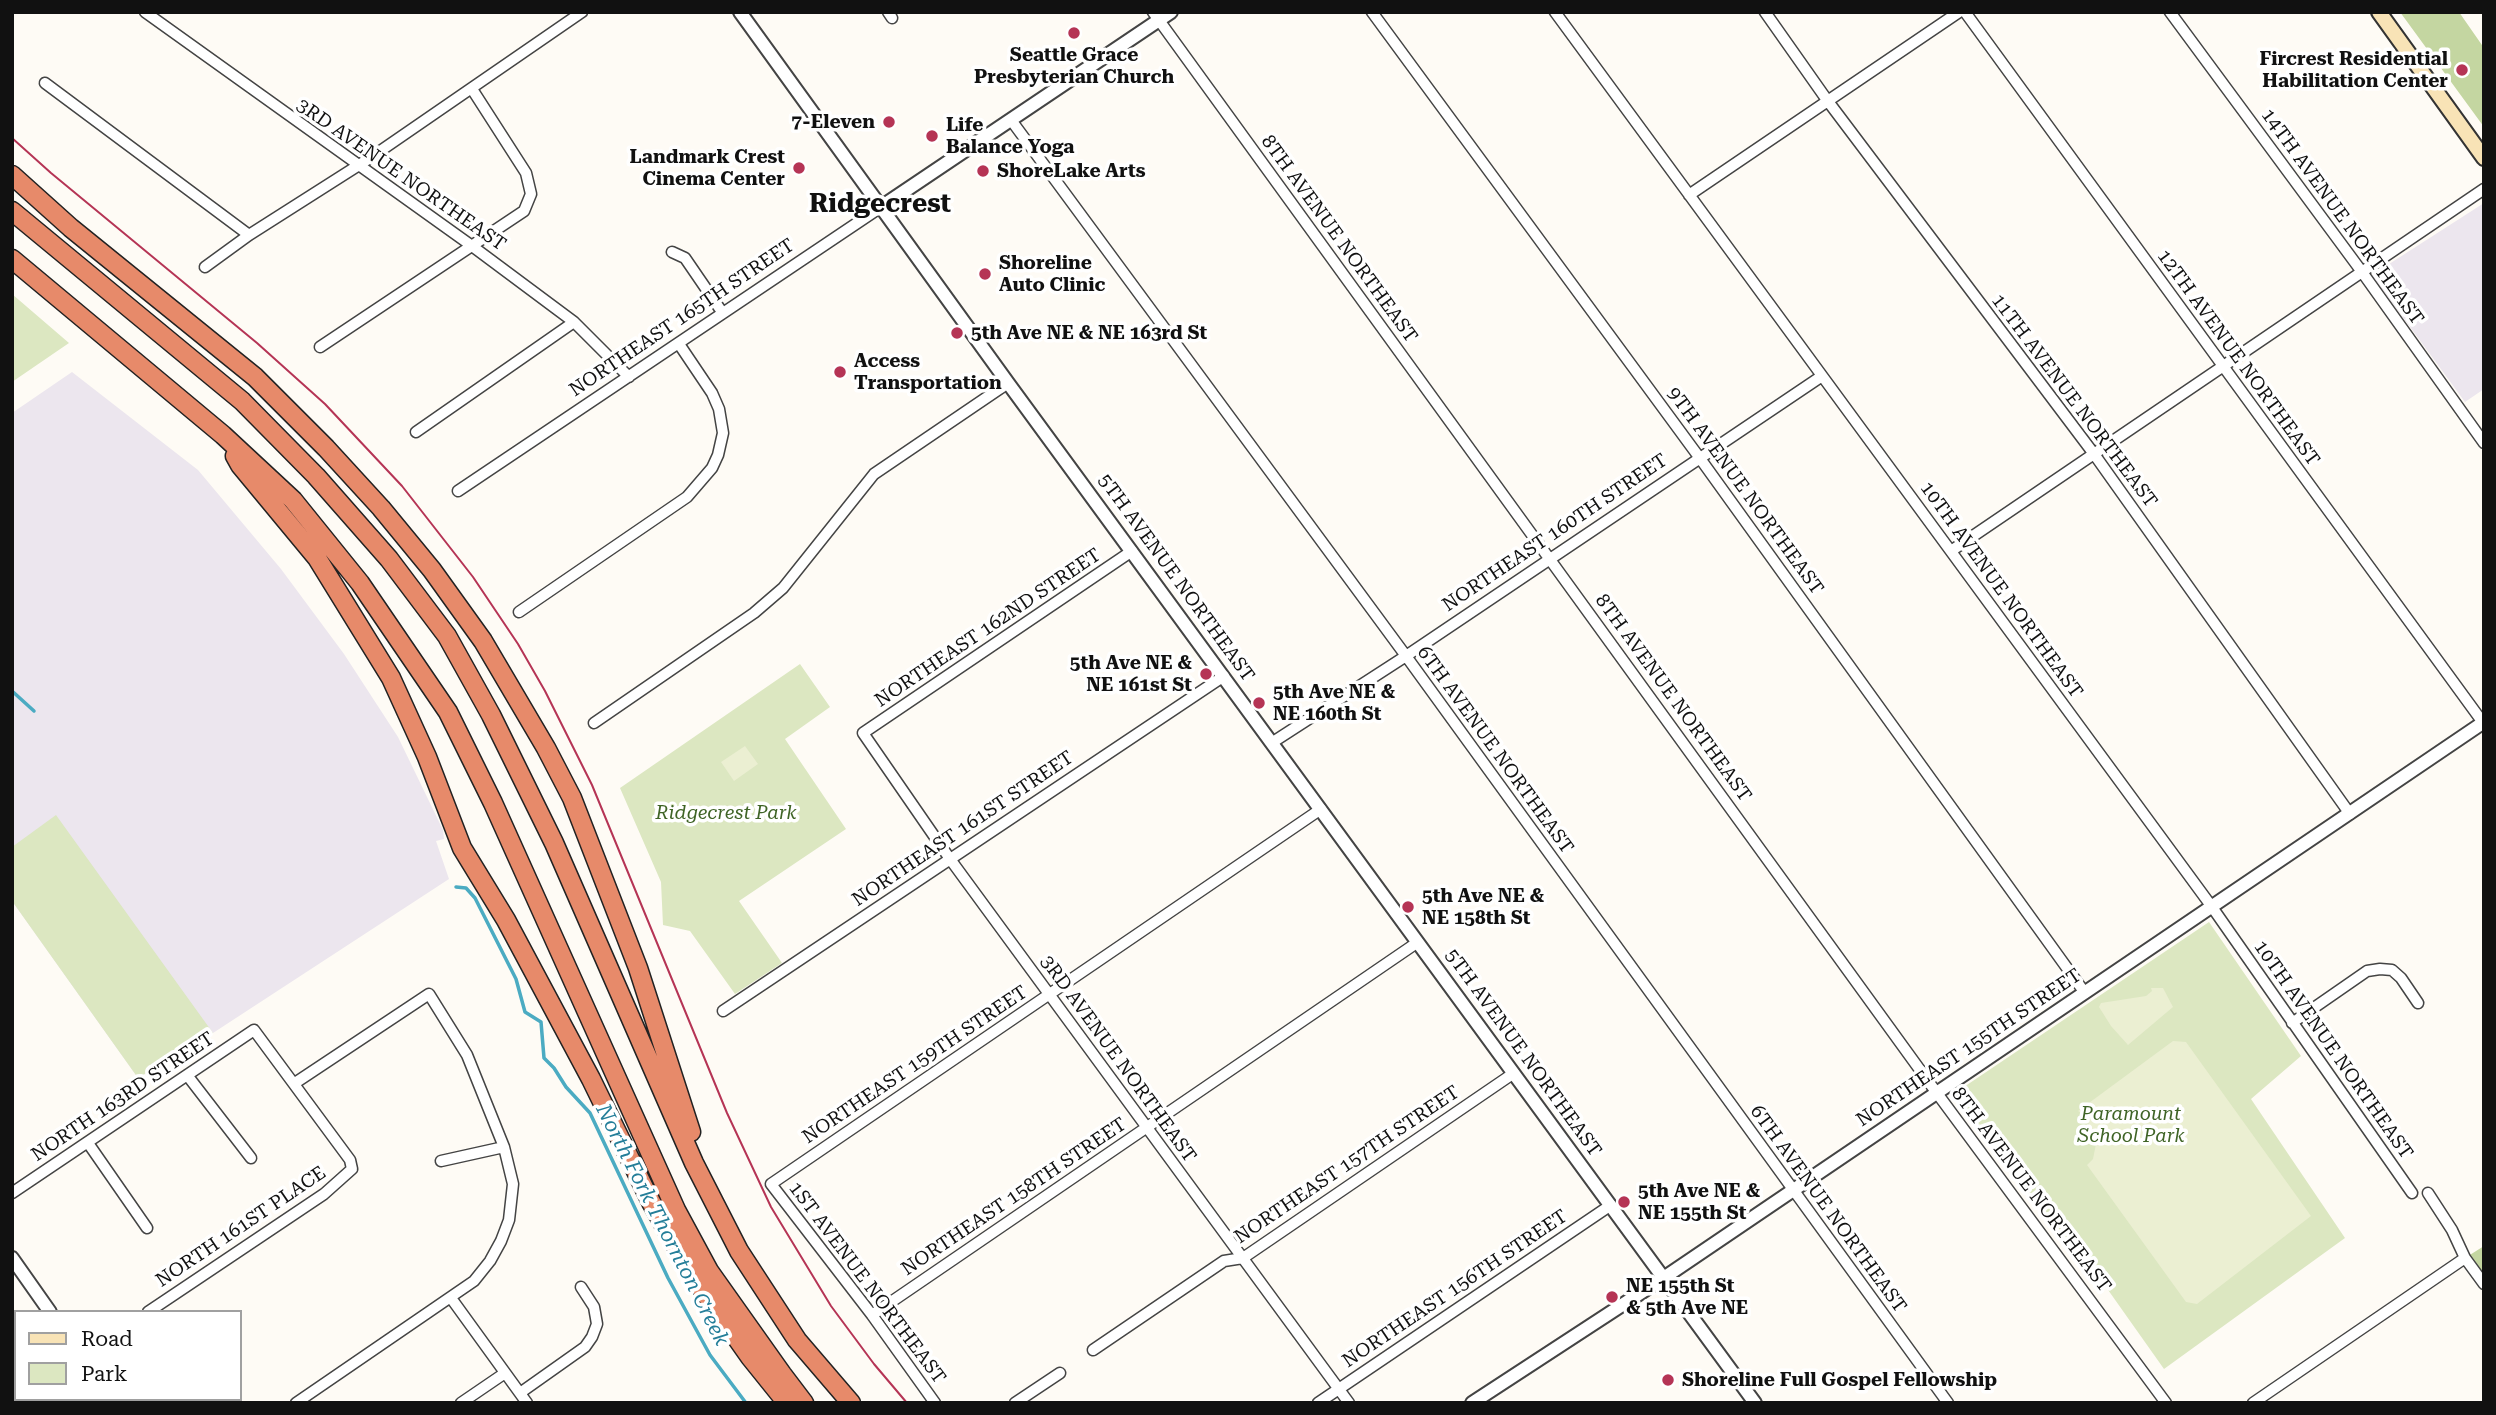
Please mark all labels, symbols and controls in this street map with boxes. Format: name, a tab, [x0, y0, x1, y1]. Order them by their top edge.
marker: Seattle Grace Presbyterian Church	[1066, 25, 1082, 41]
place label: Seattle Grace Presbyterian Church	[974, 44, 1174, 88]
place label: Fircrest Residential Habilitation Center	[2259, 48, 2448, 92]
marker: Fircrest Residential Habilitation Center	[2454, 62, 2470, 78]
street label: 3RD AVENUE NORTHEAST	[292, 94, 510, 256]
street label: 14TH AVENUE NORTHEAST	[2256, 105, 2428, 329]
place label: 7-Eleven	[791, 111, 875, 133]
marker: 7-Eleven	[881, 114, 897, 130]
place label: Life Balance Yoga	[946, 114, 1074, 158]
marker: Life Balance Yoga	[924, 128, 940, 144]
street label: 8TH AVENUE NORTHEAST	[1256, 131, 1422, 347]
place label: Landmark Crest Cinema Center	[630, 146, 785, 190]
marker: Landmark Crest Cinema Center	[791, 160, 807, 176]
place label: ShoreLake Arts	[997, 160, 1146, 182]
marker: ShoreLake Arts	[975, 163, 991, 179]
district label: Ridgecrest	[809, 188, 951, 220]
street label: NORTHEAST 165TH STREET	[565, 234, 799, 402]
street label: 12TH AVENUE NORTHEAST	[2152, 246, 2324, 470]
place label: Shoreline Auto Clinic	[999, 252, 1106, 296]
marker: Shoreline Auto Clinic	[977, 266, 993, 282]
street label: 11TH AVENUE NORTHEAST	[1986, 290, 2162, 512]
place label: 5th Ave NE & NE 163rd St	[971, 322, 1207, 344]
marker: 5th Ave NE & NE 163rd St	[949, 325, 965, 341]
place label: Access Transportation	[854, 350, 1002, 394]
marker: Access Transportation	[832, 364, 848, 380]
street label: 9TH AVENUE NORTHEAST	[1662, 383, 1828, 599]
street label: NORTHEAST 160TH STREET	[1438, 449, 1672, 617]
street label: 5TH AVENUE NORTHEAST	[1093, 470, 1259, 686]
street label: 10TH AVENUE NORTHEAST	[1915, 478, 2087, 702]
street label: NORTHEAST 162ND STREET	[871, 544, 1105, 712]
street label: 8TH AVENUE NORTHEAST	[1590, 590, 1756, 806]
street label: 6TH AVENUE NORTHEAST	[1412, 642, 1578, 858]
place label: 5th Ave NE & NE 161st St	[1070, 652, 1192, 696]
marker: 5th Ave NE & NE 161st St	[1198, 666, 1214, 682]
place label: 5th Ave NE & NE 160th St	[1273, 681, 1395, 725]
marker: 5th Ave NE & NE 160th St	[1251, 695, 1267, 711]
street label: NORTHEAST 161ST STREET	[848, 746, 1078, 912]
park label: Ridgecrest Park	[655, 802, 797, 824]
place label: 5th Ave NE & NE 158th St	[1422, 885, 1544, 929]
marker: 5th Ave NE & NE 158th St	[1400, 899, 1416, 915]
street label: 10TH AVENUE NORTHEAST	[2249, 936, 2417, 1164]
street label: 5TH AVENUE NORTHEAST	[1440, 945, 1606, 1161]
street label: 3RD AVENUE NORTHEAST	[1035, 951, 1201, 1167]
street label: NORTHEAST 155TH STREET	[1852, 964, 2086, 1132]
street label: NORTHEAST 159TH STREET	[798, 981, 1032, 1149]
street label: NORTH 163RD STREET	[27, 1027, 219, 1167]
street label: NORTHEAST 157TH STREET	[1230, 1081, 1464, 1249]
street label: 8TH AVENUE NORTHEAST	[1946, 1083, 2116, 1297]
water label: North Fork Thornton Creek	[590, 1100, 734, 1350]
street label: 6TH AVENUE NORTHEAST	[1745, 1101, 1911, 1317]
park label: Paramount School Park	[2077, 1103, 2185, 1147]
street label: NORTHEAST 158TH STREET	[897, 1113, 1131, 1281]
street label: NORTH 161ST PLACE	[152, 1162, 330, 1292]
street label: 1ST AVENUE NORTHEAST	[784, 1178, 950, 1388]
place label: 5th Ave NE & NE 155th St	[1638, 1180, 1760, 1224]
marker: 5th Ave NE & NE 155th St	[1616, 1194, 1632, 1210]
street label: NORTHEAST 156TH STREET	[1338, 1205, 1572, 1373]
place label: NE 155th St & 5th Ave NE	[1626, 1275, 1748, 1319]
marker: NE 155th St & 5th Ave NE	[1604, 1289, 1620, 1305]
legend	[14, 1310, 242, 1401]
text: Road	[81, 1327, 133, 1351]
text: Park	[81, 1362, 127, 1386]
place label: Shoreline Full Gospel Fellowship	[1682, 1369, 1997, 1391]
marker: Shoreline Full Gospel Fellowship	[1660, 1372, 1676, 1388]

